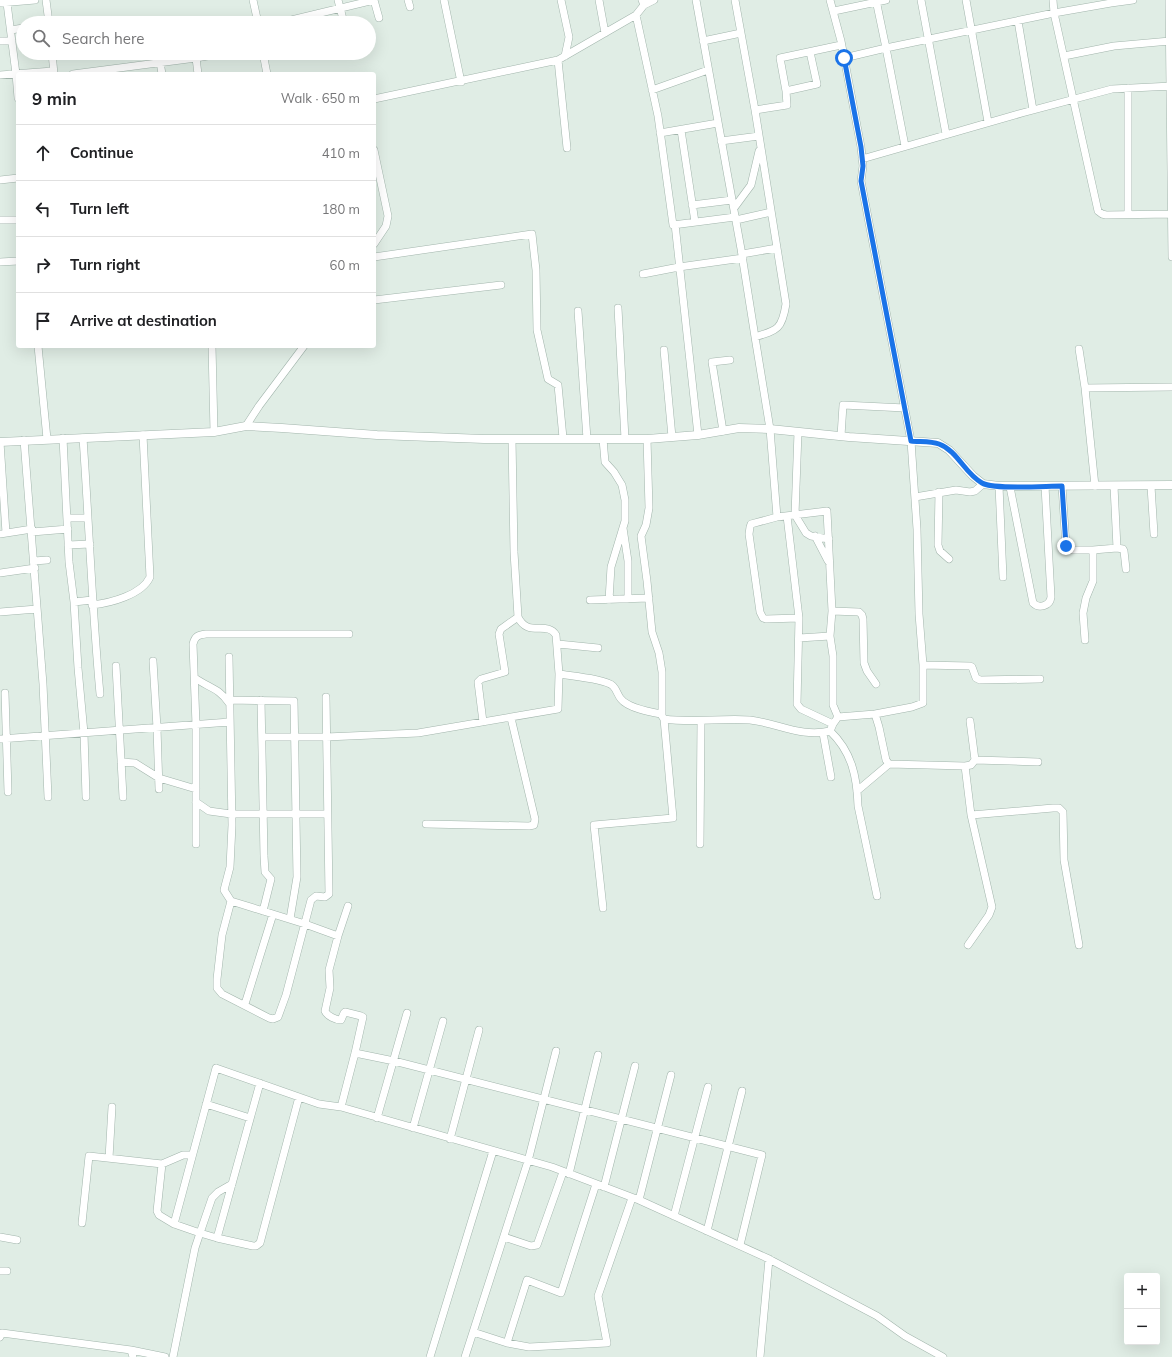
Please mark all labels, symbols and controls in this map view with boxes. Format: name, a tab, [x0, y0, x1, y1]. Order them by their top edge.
search box	[16, 16, 376, 60]
icon: search	[30, 27, 52, 49]
text: Search here	[62, 29, 144, 48]
route start	[835, 49, 853, 67]
text: 9 min	[32, 88, 77, 109]
text: Walk · 650 m	[281, 90, 360, 106]
icon: ahead	[32, 142, 54, 164]
text: Continue	[70, 143, 133, 162]
text: 410 m	[322, 145, 360, 161]
icon: left	[32, 198, 54, 220]
text: Turn left	[70, 199, 129, 218]
text: 180 m	[322, 201, 360, 217]
icon: right	[32, 254, 54, 276]
text: Turn right	[70, 255, 140, 274]
text: 60 m	[330, 257, 360, 273]
icon: arrive	[32, 310, 54, 332]
text: Arrive at destination	[70, 311, 217, 330]
route end	[1057, 537, 1075, 555]
map controls	[1124, 1273, 1160, 1345]
button: +	[1124, 1273, 1160, 1309]
button: −	[1124, 1309, 1160, 1345]

